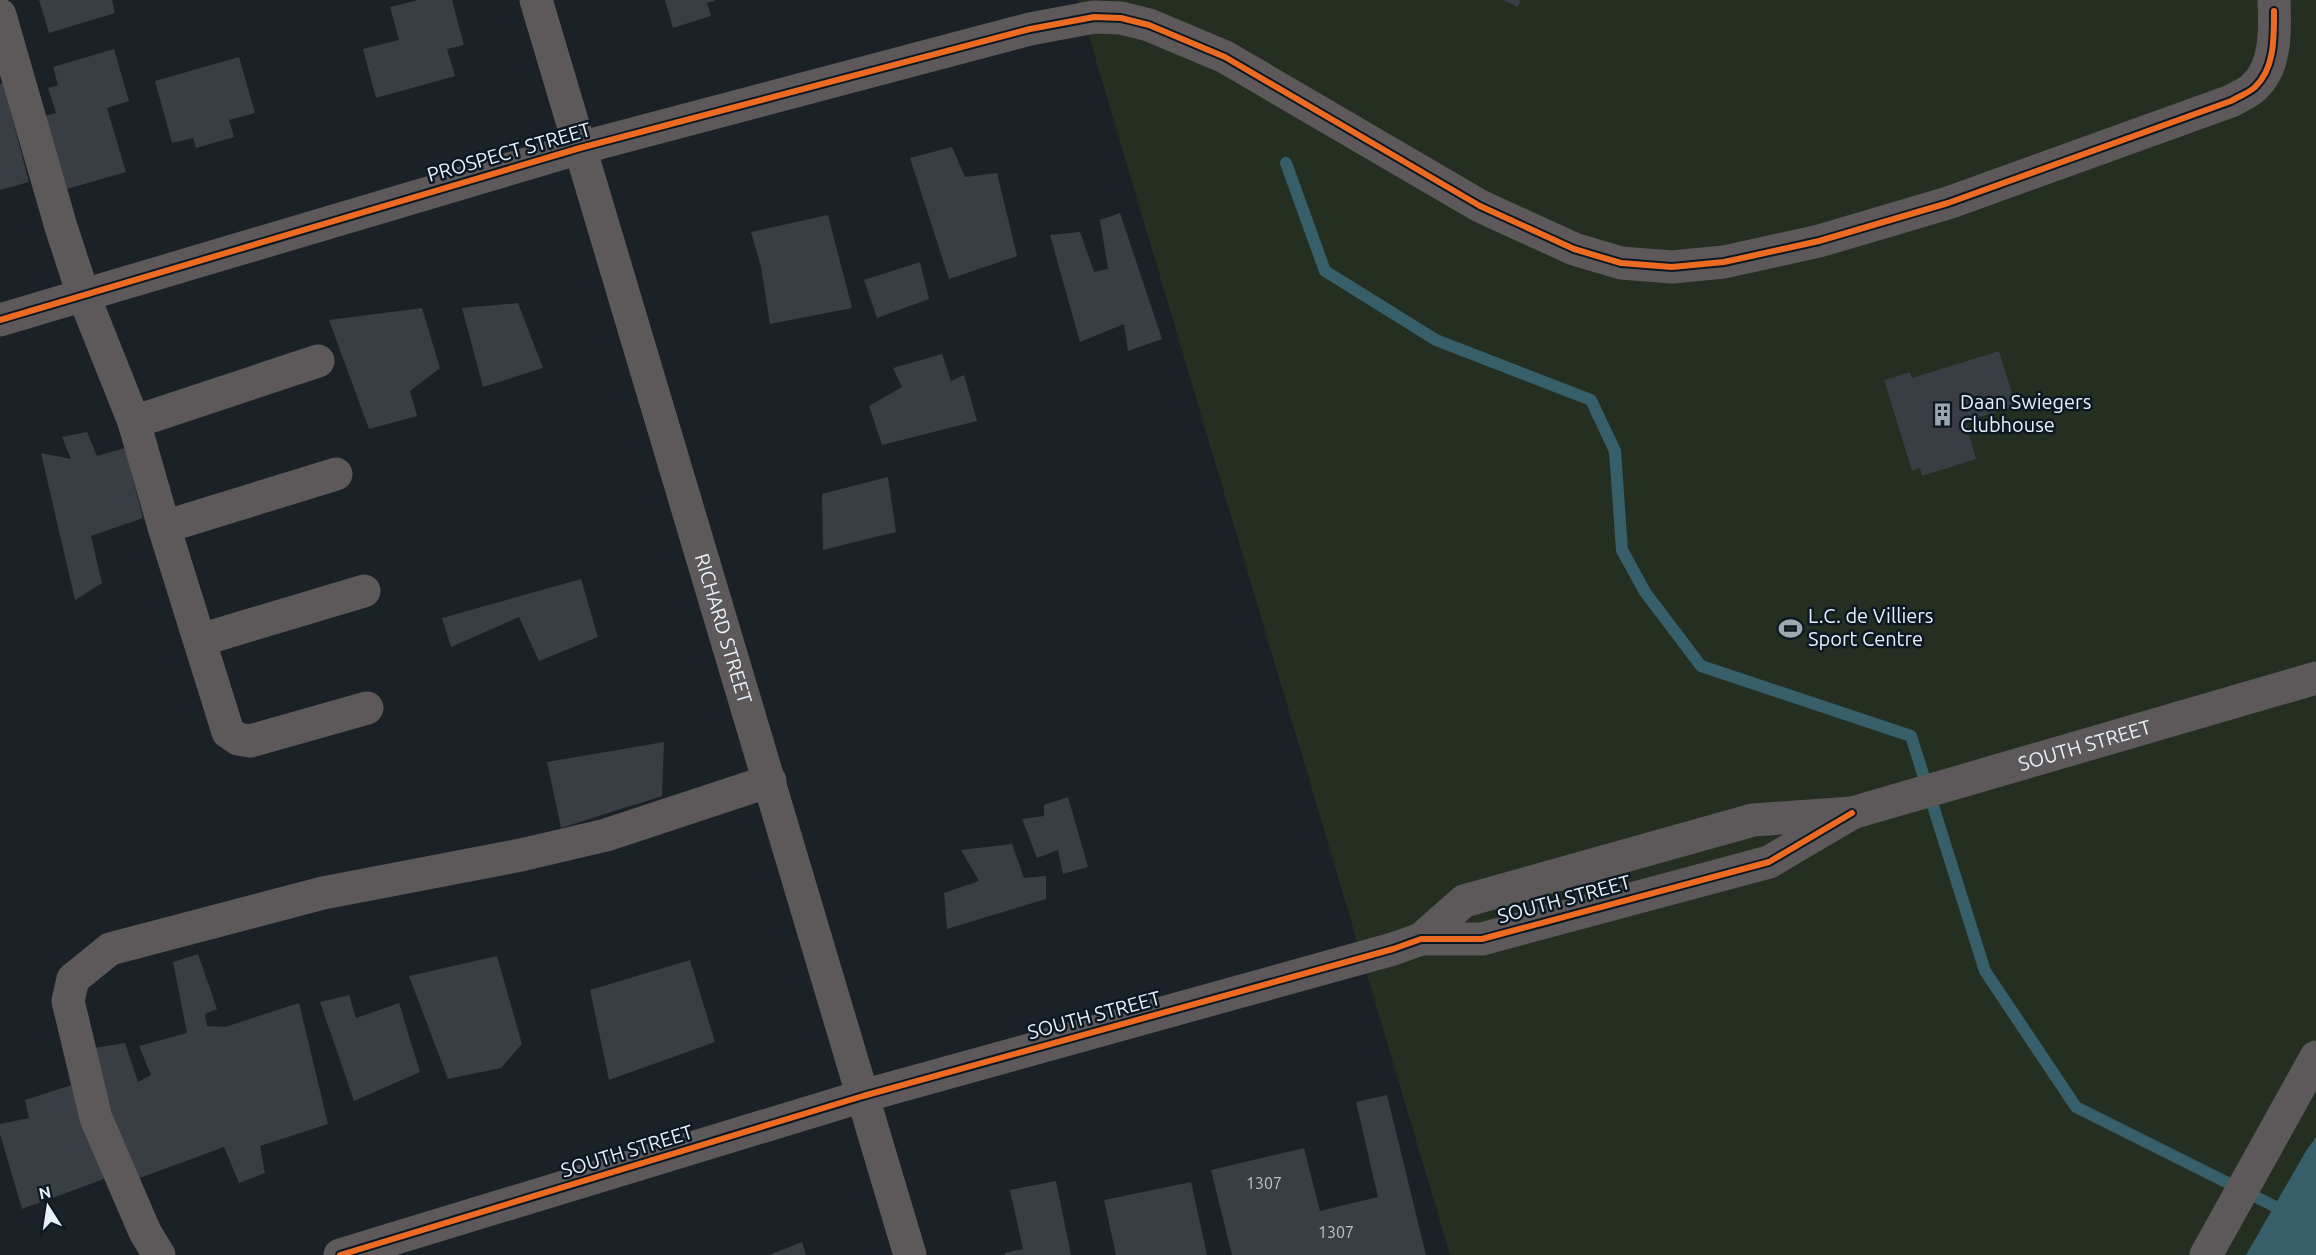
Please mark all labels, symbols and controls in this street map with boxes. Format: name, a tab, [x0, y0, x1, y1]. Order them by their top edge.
street label: PROSPECT STREET	[424, 117, 593, 186]
place label: Daan Swiegers Clubhouse	[1960, 390, 2091, 436]
building icon: Daan Swiegers Clubhouse	[1929, 401, 1955, 427]
street label: RICHARD STREET	[691, 551, 757, 706]
place label: L.C. de Villiers Sport Centre	[1808, 604, 1934, 650]
sports icon: L.C. de Villiers Sport Centre	[1777, 615, 1803, 641]
street label: SOUTH STREET	[2015, 715, 2153, 775]
street label: SOUTH STREET	[1495, 870, 1633, 927]
street label: SOUTH STREET	[1025, 986, 1163, 1043]
street label: SOUTH STREET	[558, 1120, 696, 1182]
house number: 1307	[1246, 1174, 1282, 1192]
north arrow	[18, 1177, 78, 1237]
text: N	[37, 1182, 53, 1202]
house number: 1307	[1318, 1223, 1354, 1241]

